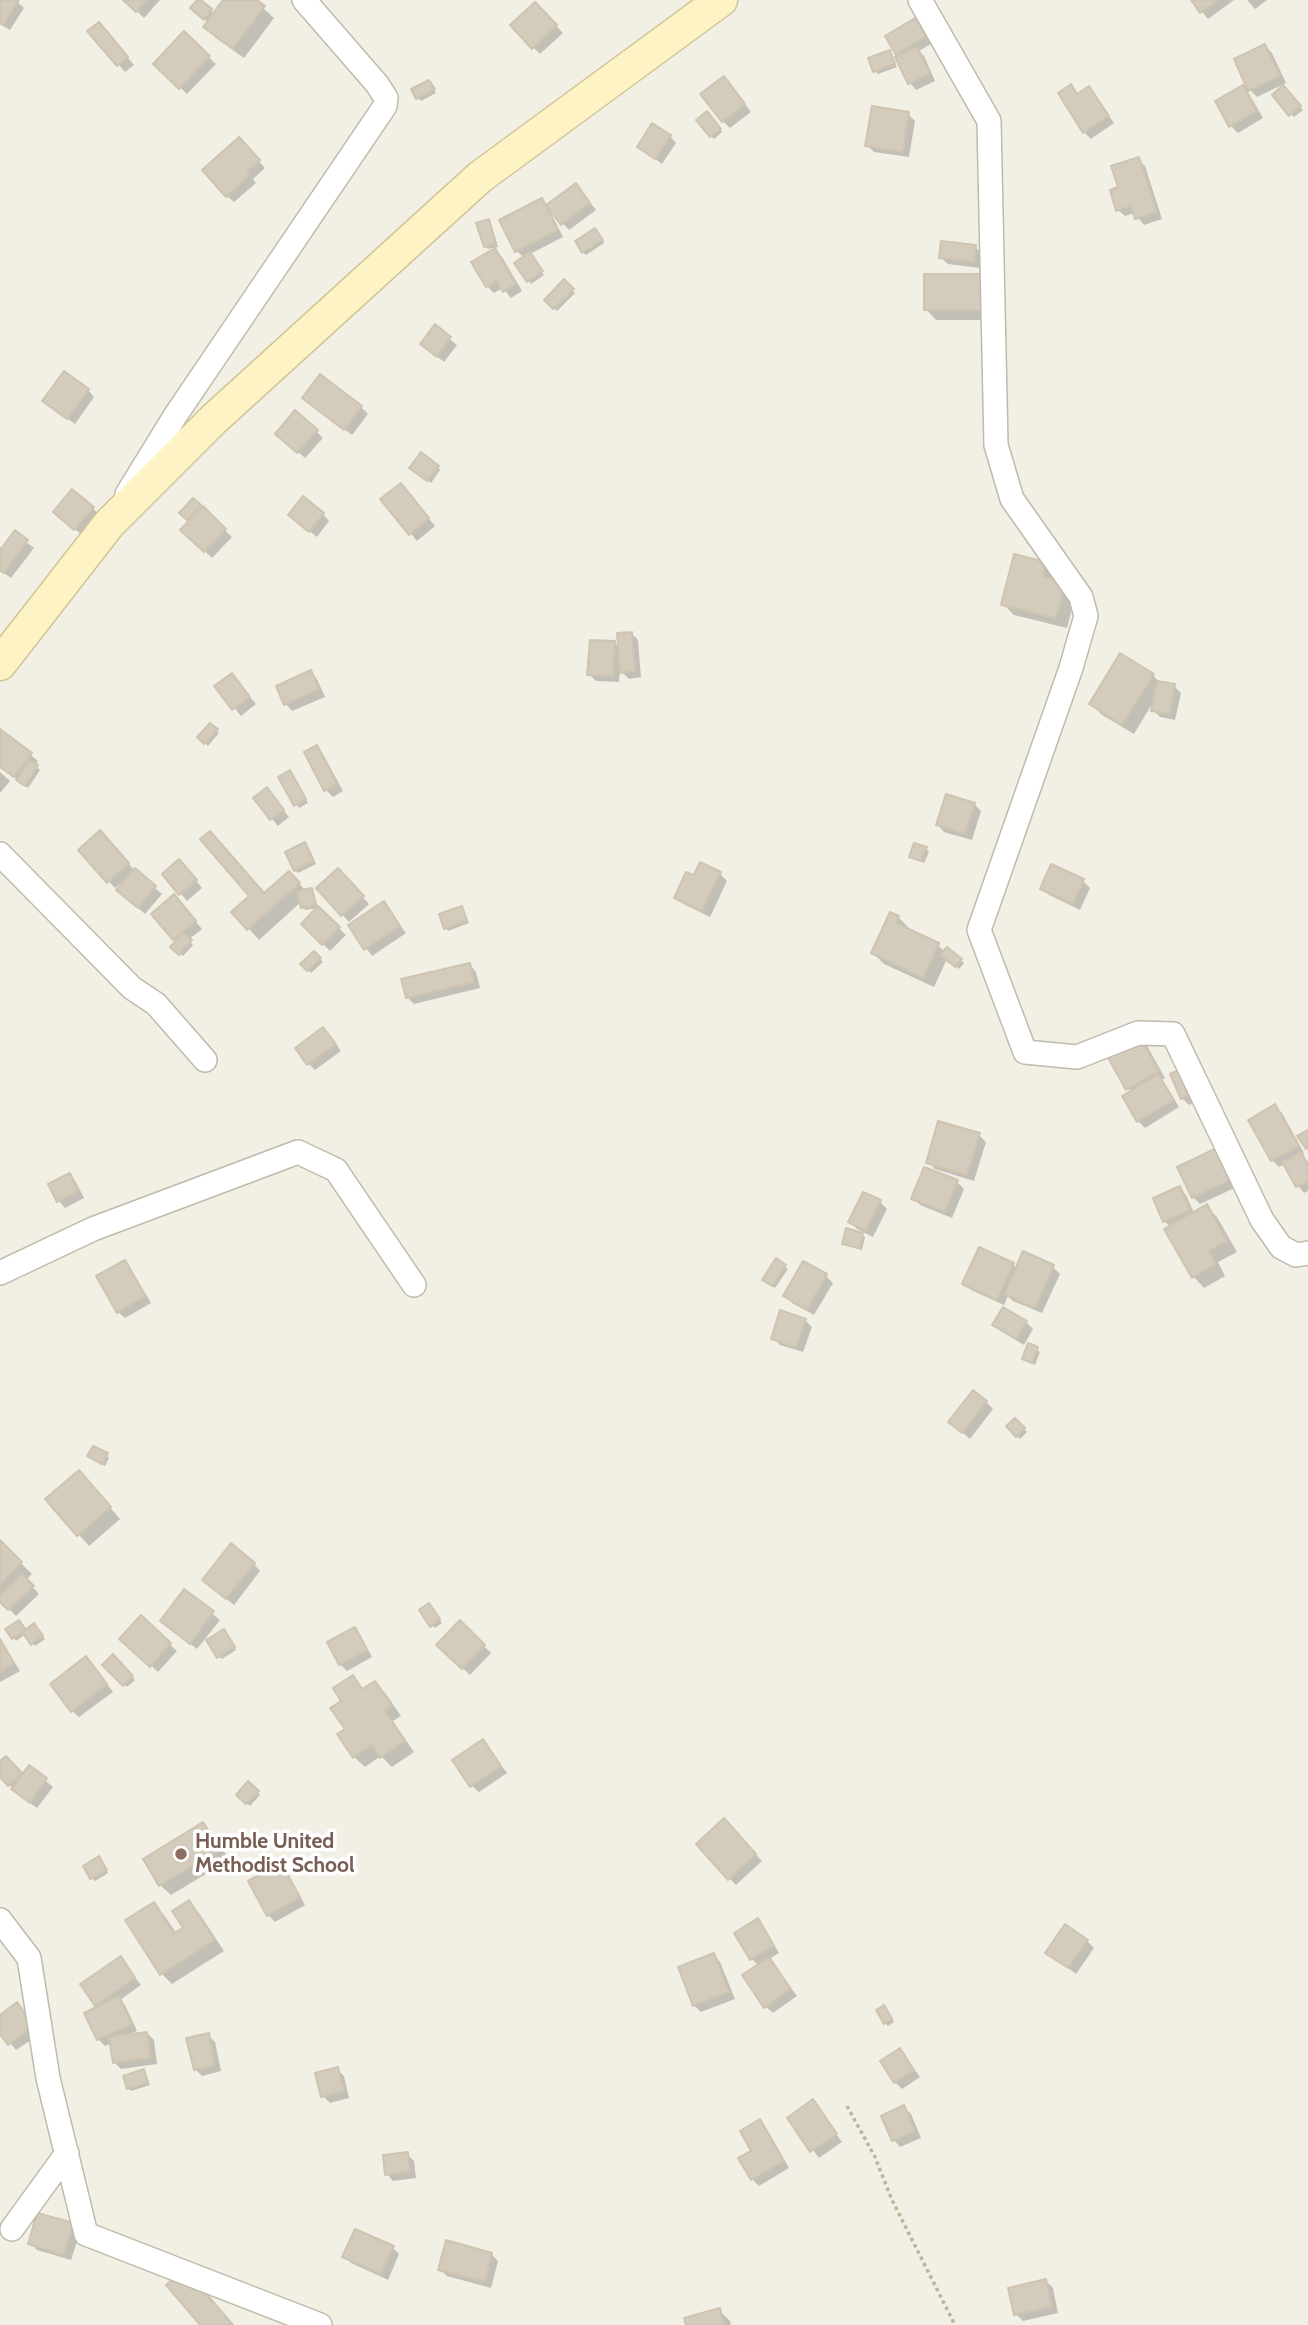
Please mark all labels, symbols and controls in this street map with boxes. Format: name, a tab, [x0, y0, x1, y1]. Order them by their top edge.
place label: Humble United Methodist School	[195, 1829, 354, 1879]
marker: Humble United Methodist School	[173, 1846, 189, 1862]

